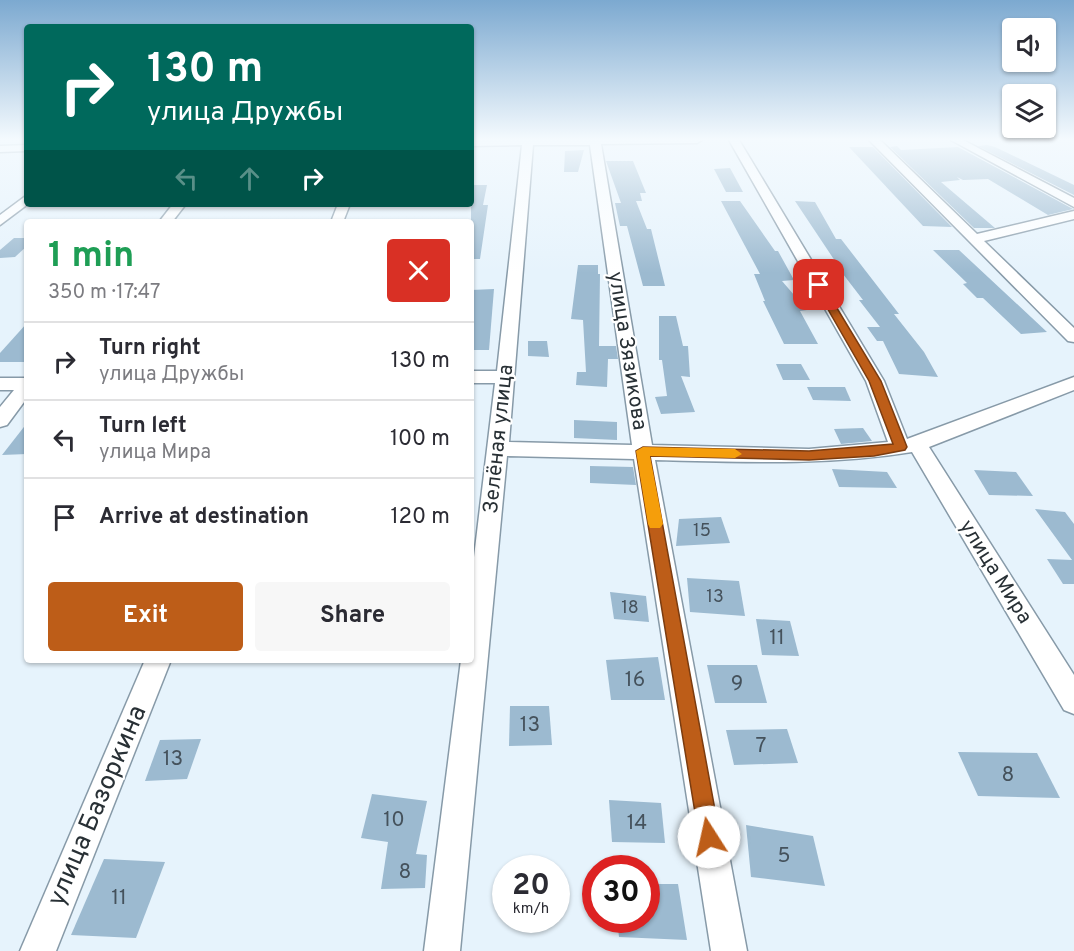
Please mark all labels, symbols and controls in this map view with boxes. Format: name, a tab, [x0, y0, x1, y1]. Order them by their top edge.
map controls	[1002, 18, 1056, 138]
button: sound	[1002, 18, 1056, 72]
text: 130 m	[147, 44, 263, 97]
icon: right	[48, 48, 126, 126]
button: layers	[1002, 84, 1056, 138]
text: улица Дружбы	[147, 96, 343, 130]
icon: left	[170, 162, 203, 195]
icon: ahead	[233, 162, 266, 195]
icon: right	[296, 162, 329, 195]
text: 1 min	[48, 234, 134, 280]
button: close	[387, 239, 450, 302]
pin	[793, 259, 844, 310]
icon: arrive	[802, 268, 835, 301]
street label: улица Зязикова	[601, 270, 653, 432]
text: 350 m · 17:47	[48, 280, 160, 306]
text: Turn right	[99, 335, 201, 362]
icon: right	[48, 345, 81, 378]
text: 130 m	[391, 348, 450, 375]
text: улица Дружбы	[99, 362, 244, 388]
street label: Зелёная улица	[478, 363, 520, 515]
text: Turn left	[99, 413, 187, 440]
icon: left	[48, 423, 81, 456]
text: 100 m	[390, 426, 450, 453]
text: улица Мира	[99, 440, 211, 466]
icon: arrive	[48, 501, 81, 534]
text: Arrive at destination	[99, 504, 309, 531]
text: 120 m	[390, 504, 450, 531]
street label: улица Мира	[952, 515, 1038, 629]
house number: 15	[693, 520, 711, 543]
button: Exit	[48, 582, 243, 651]
button: Share	[255, 582, 450, 651]
house number: 13	[706, 586, 724, 609]
house number: 18	[621, 597, 639, 620]
house number: 11	[769, 625, 785, 652]
house number: 16	[625, 667, 645, 694]
house number: 9	[731, 671, 743, 698]
street label: улица Базоркина	[41, 701, 155, 911]
house number: 13	[520, 712, 540, 739]
house number: 7	[756, 733, 767, 760]
house number: 13	[163, 746, 183, 773]
house number: 8	[1002, 762, 1014, 789]
position arrow	[677, 805, 741, 869]
house number: 10	[383, 807, 405, 834]
house number: 14	[627, 810, 647, 837]
house number: 5	[777, 843, 791, 870]
speed limit sign: 30	[582, 855, 660, 933]
house number: 8	[399, 859, 411, 886]
text: 20	[512, 868, 550, 905]
house number: 11	[111, 885, 127, 912]
text: km/h	[513, 900, 549, 919]

